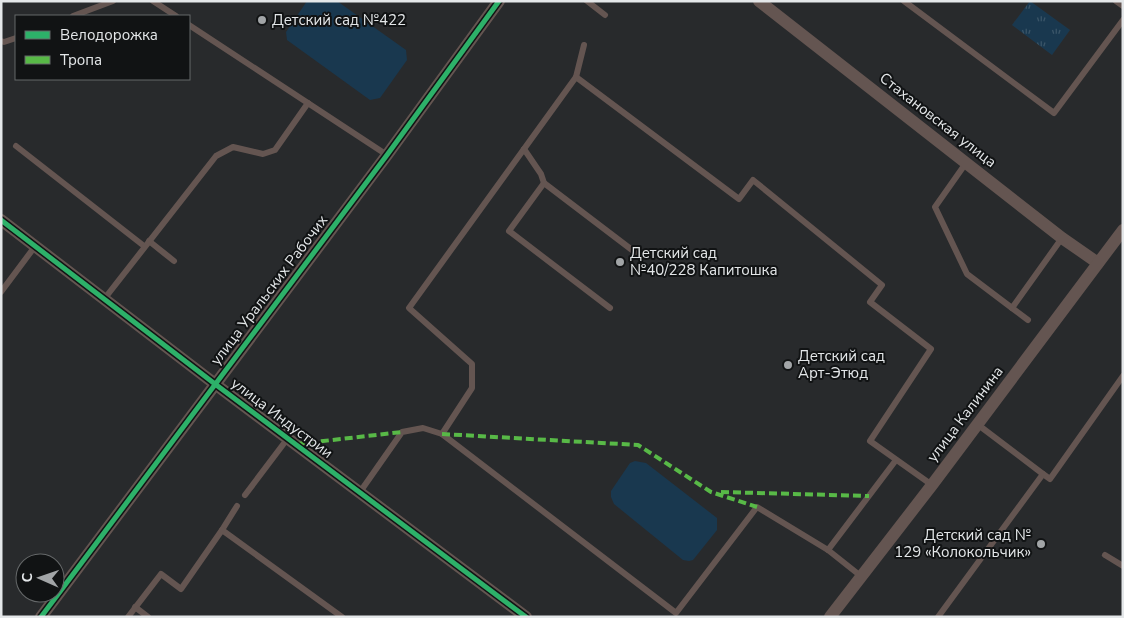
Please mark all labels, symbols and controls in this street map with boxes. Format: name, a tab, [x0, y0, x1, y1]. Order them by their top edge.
place label: Детский сад №422	[272, 10, 406, 30]
marker: Детский сад №422	[256, 14, 268, 26]
legend	[15, 15, 190, 80]
text: Велодорожка	[60, 25, 158, 45]
text: Тропа	[60, 50, 102, 70]
street label: Стахановская улица	[875, 68, 1001, 172]
street label: улица Уральских Рабочих	[206, 211, 332, 369]
place label: Детский сад №40/228 Капитошка	[630, 243, 778, 280]
marker: Детский сад №40/228 Капитошка	[614, 256, 626, 268]
place label: Детский сад Арт-Этюд	[798, 346, 885, 383]
marker: Детский сад Арт-Этюд	[782, 359, 794, 371]
street label: улица Калинина	[922, 362, 1008, 466]
street label: улица Индустрии	[227, 373, 337, 463]
place label: Детский сад № 129 «Колокольчик»	[894, 525, 1031, 562]
marker: Детский сад № 129 «Колокольчик»	[1035, 538, 1047, 550]
north arrow	[15, 553, 65, 603]
text: С	[18, 572, 37, 583]

